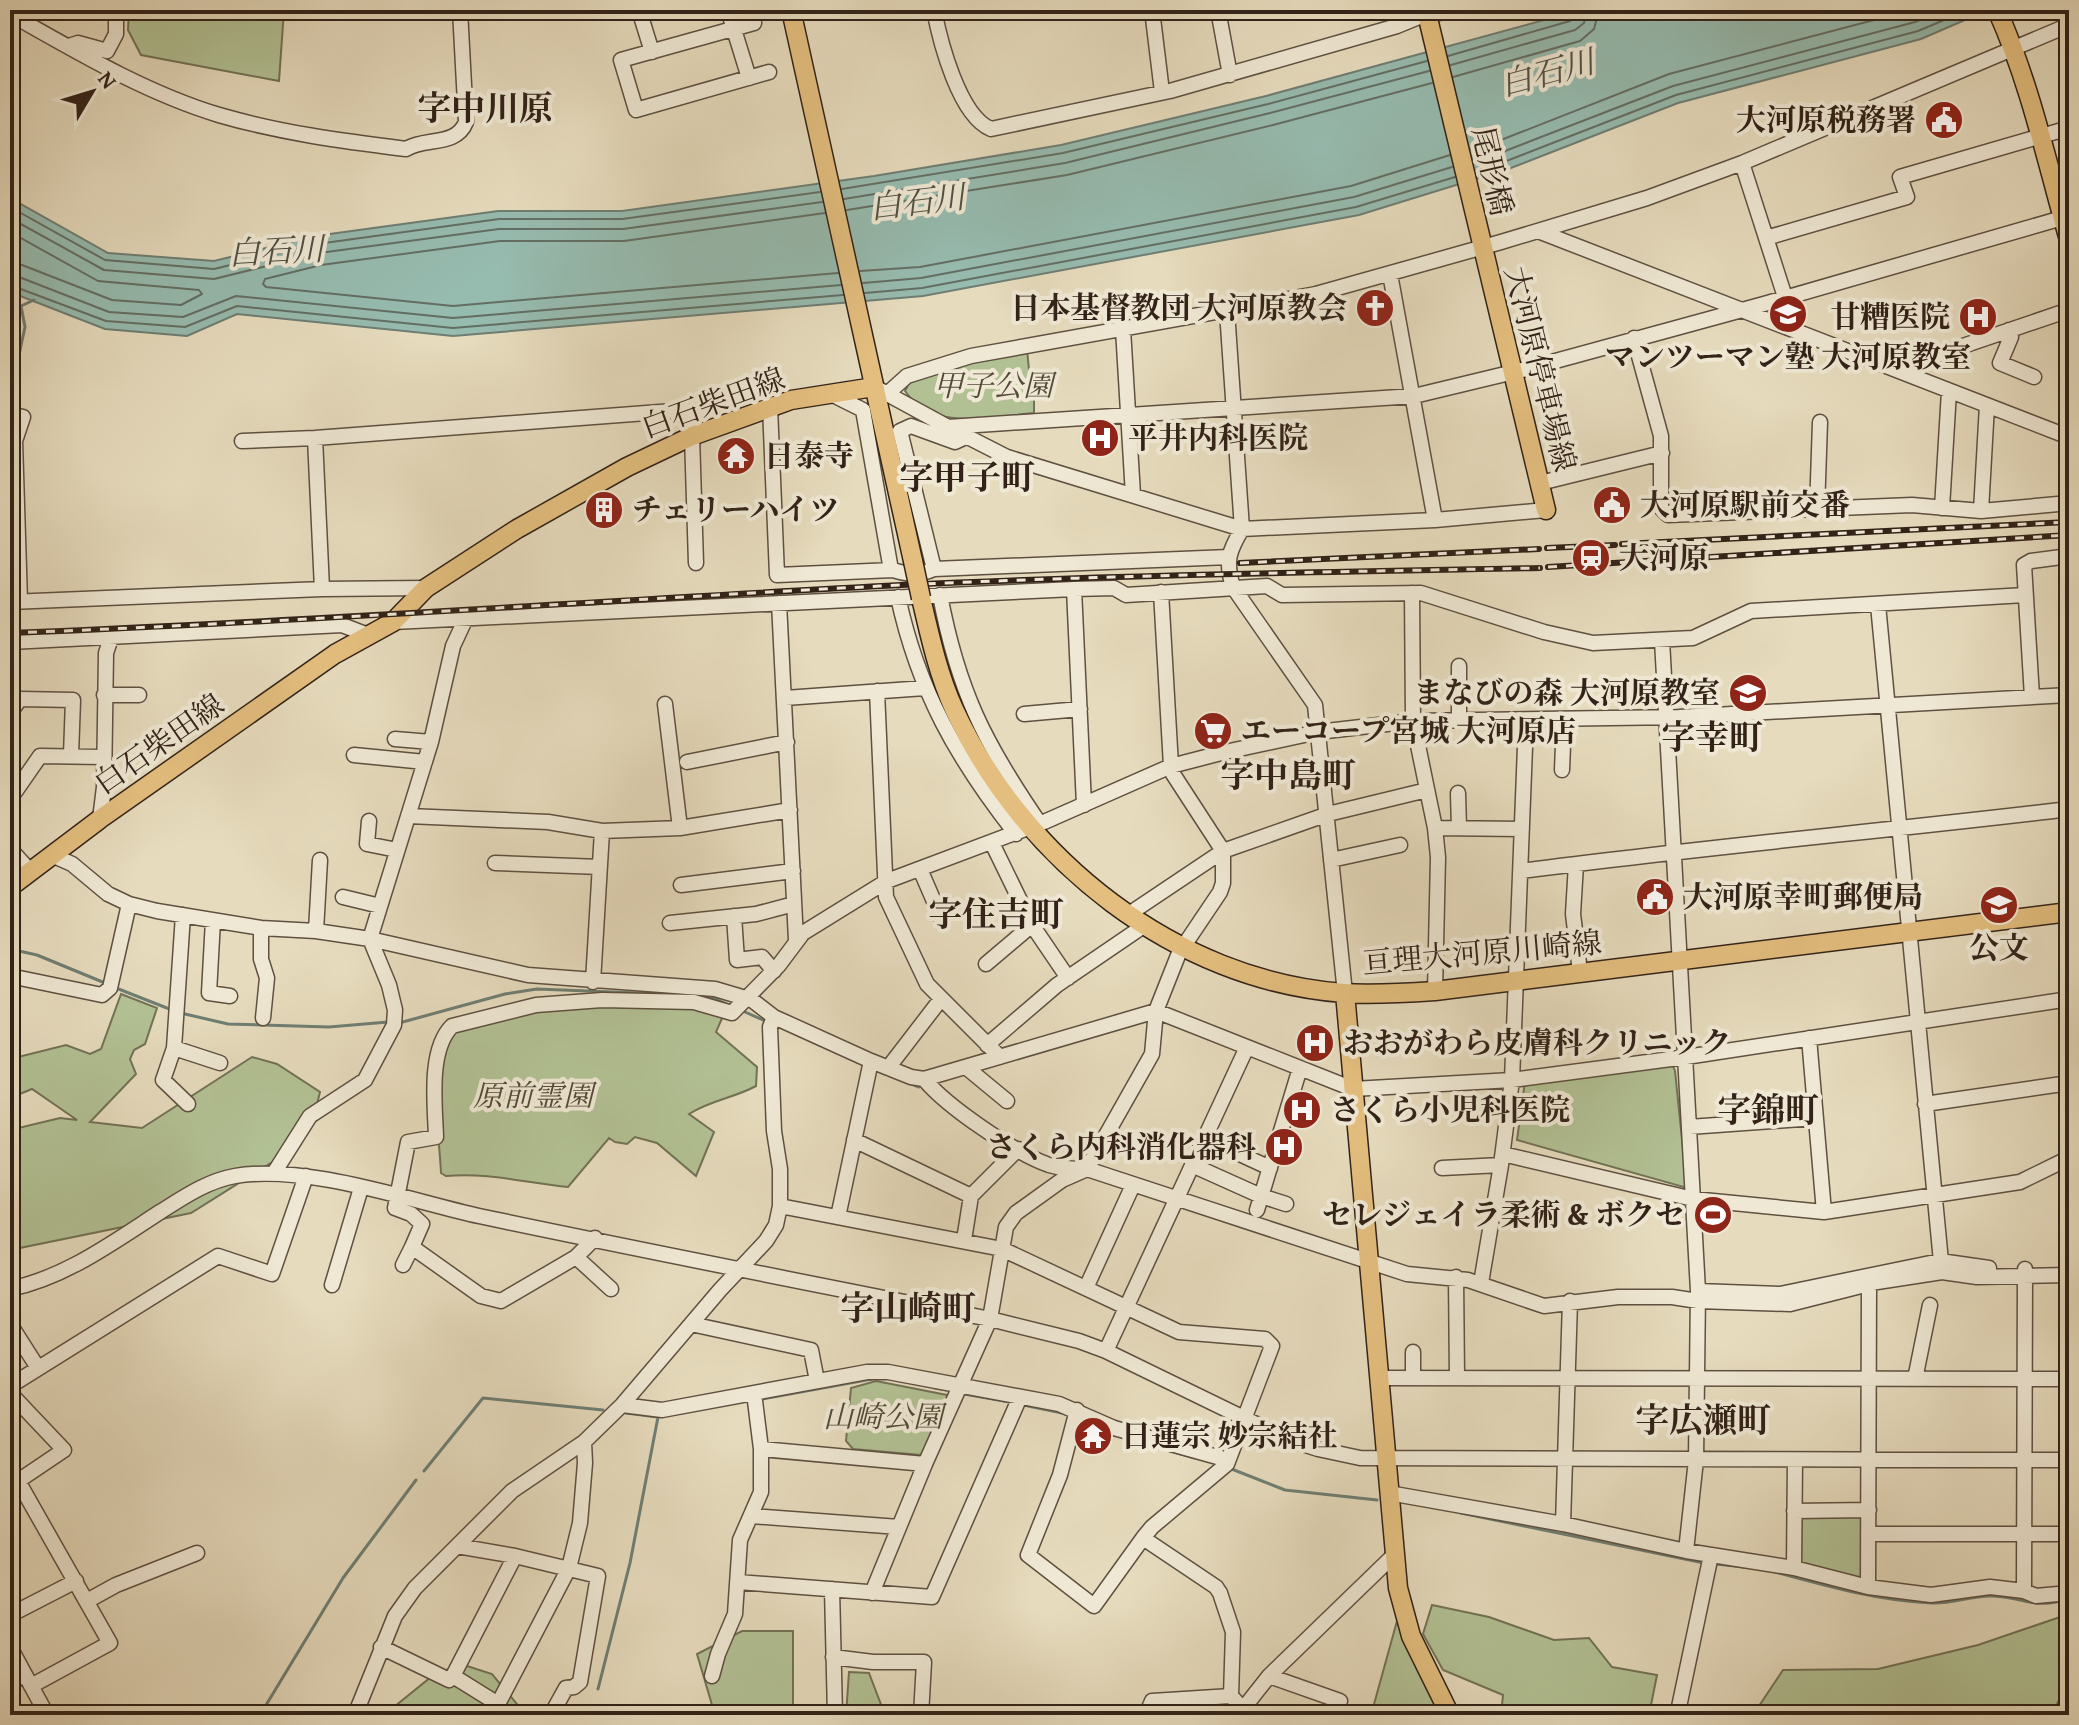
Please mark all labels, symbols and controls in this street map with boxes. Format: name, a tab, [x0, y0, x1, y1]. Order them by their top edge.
water label: 白石川	[1494, 37, 1602, 108]
north arrow	[52, 52, 132, 132]
text: N	[91, 64, 125, 96]
district label: 字中川原	[417, 83, 553, 132]
place label: 大河原税務署	[1736, 97, 1916, 141]
public building icon: 大河原税務署	[1923, 99, 1965, 141]
street label: 尾形橋	[1461, 122, 1525, 220]
water label: 白石川	[866, 172, 970, 231]
water label: 白石川	[227, 224, 328, 276]
street label: 大河原停車場線	[1494, 262, 1588, 476]
place label: 日本基督教団 大河原教会	[1010, 285, 1347, 329]
church icon: 日本基督教団 大河原教会	[1354, 287, 1396, 329]
school or university icon: マンツーマン塾 大河原教室	[1767, 293, 1809, 335]
place label: 甘糟医院	[1830, 294, 1950, 338]
hospital icon: 甘糟医院	[1957, 296, 1999, 338]
place label: マンツーマン塾 大河原教室	[1605, 334, 1971, 378]
street label: 白石柴田線	[635, 356, 791, 448]
park label: 甲子公園	[933, 363, 1058, 407]
place label: 平井内科医院	[1128, 415, 1308, 459]
hospital icon: 平井内科医院	[1079, 417, 1121, 459]
place label: 日泰寺	[764, 433, 854, 477]
temple icon: 日泰寺	[715, 435, 757, 477]
district label: 字甲子町	[899, 452, 1035, 501]
place label: 大河原駅前交番	[1640, 482, 1850, 526]
public building icon: 大河原駅前交番	[1591, 484, 1633, 526]
place label: チェリーハイツ	[632, 487, 840, 531]
building icon: チェリーハイツ	[583, 489, 625, 531]
place label: 大河原	[1619, 535, 1709, 579]
station icon: 大河原	[1570, 537, 1612, 579]
place label: まなびの森 大河原教室	[1413, 670, 1720, 714]
school or university icon: まなびの森 大河原教室	[1727, 672, 1769, 714]
street label: 白石柴田線	[84, 682, 232, 804]
place label: エーコープ宮城 大河原店	[1241, 708, 1576, 752]
supermarket icon: エーコープ宮城 大河原店	[1192, 710, 1234, 752]
district label: 字幸町	[1661, 712, 1763, 761]
district label: 字中島町	[1220, 750, 1356, 799]
place label: 大河原幸町郵便局	[1683, 874, 1923, 918]
public building icon: 大河原幸町郵便局	[1634, 876, 1676, 918]
school or university icon: 公文	[1978, 884, 2020, 926]
district label: 字住吉町	[928, 889, 1064, 938]
street label: 亘理大河原川崎線	[1360, 920, 1603, 984]
place label: 公文	[1969, 925, 2029, 969]
place label: おおがわら皮膚科クリニック	[1343, 1020, 1731, 1064]
hospital icon: おおがわら皮膚科クリニック	[1294, 1022, 1336, 1064]
park label: 原前霊園	[473, 1073, 598, 1117]
district label: 字錦町	[1717, 1085, 1819, 1134]
place label: さくら小児科医院	[1330, 1087, 1570, 1131]
hospital icon: さくら小児科医院	[1281, 1089, 1323, 1131]
place label: さくら内科消化器科	[986, 1124, 1256, 1168]
hospital icon: さくら内科消化器科	[1263, 1126, 1305, 1168]
place label: セレジェイラ柔術 & ボクセ	[1322, 1192, 1685, 1236]
sports icon: セレジェイラ柔術 & ボクセ	[1692, 1194, 1734, 1236]
district label: 字山崎町	[840, 1283, 976, 1332]
park label: 山崎公園	[823, 1394, 948, 1438]
district label: 字広瀬町	[1635, 1395, 1771, 1444]
place label: 日蓮宗 妙宗結社	[1121, 1413, 1338, 1457]
temple icon: 日蓮宗 妙宗結社	[1072, 1415, 1114, 1457]

